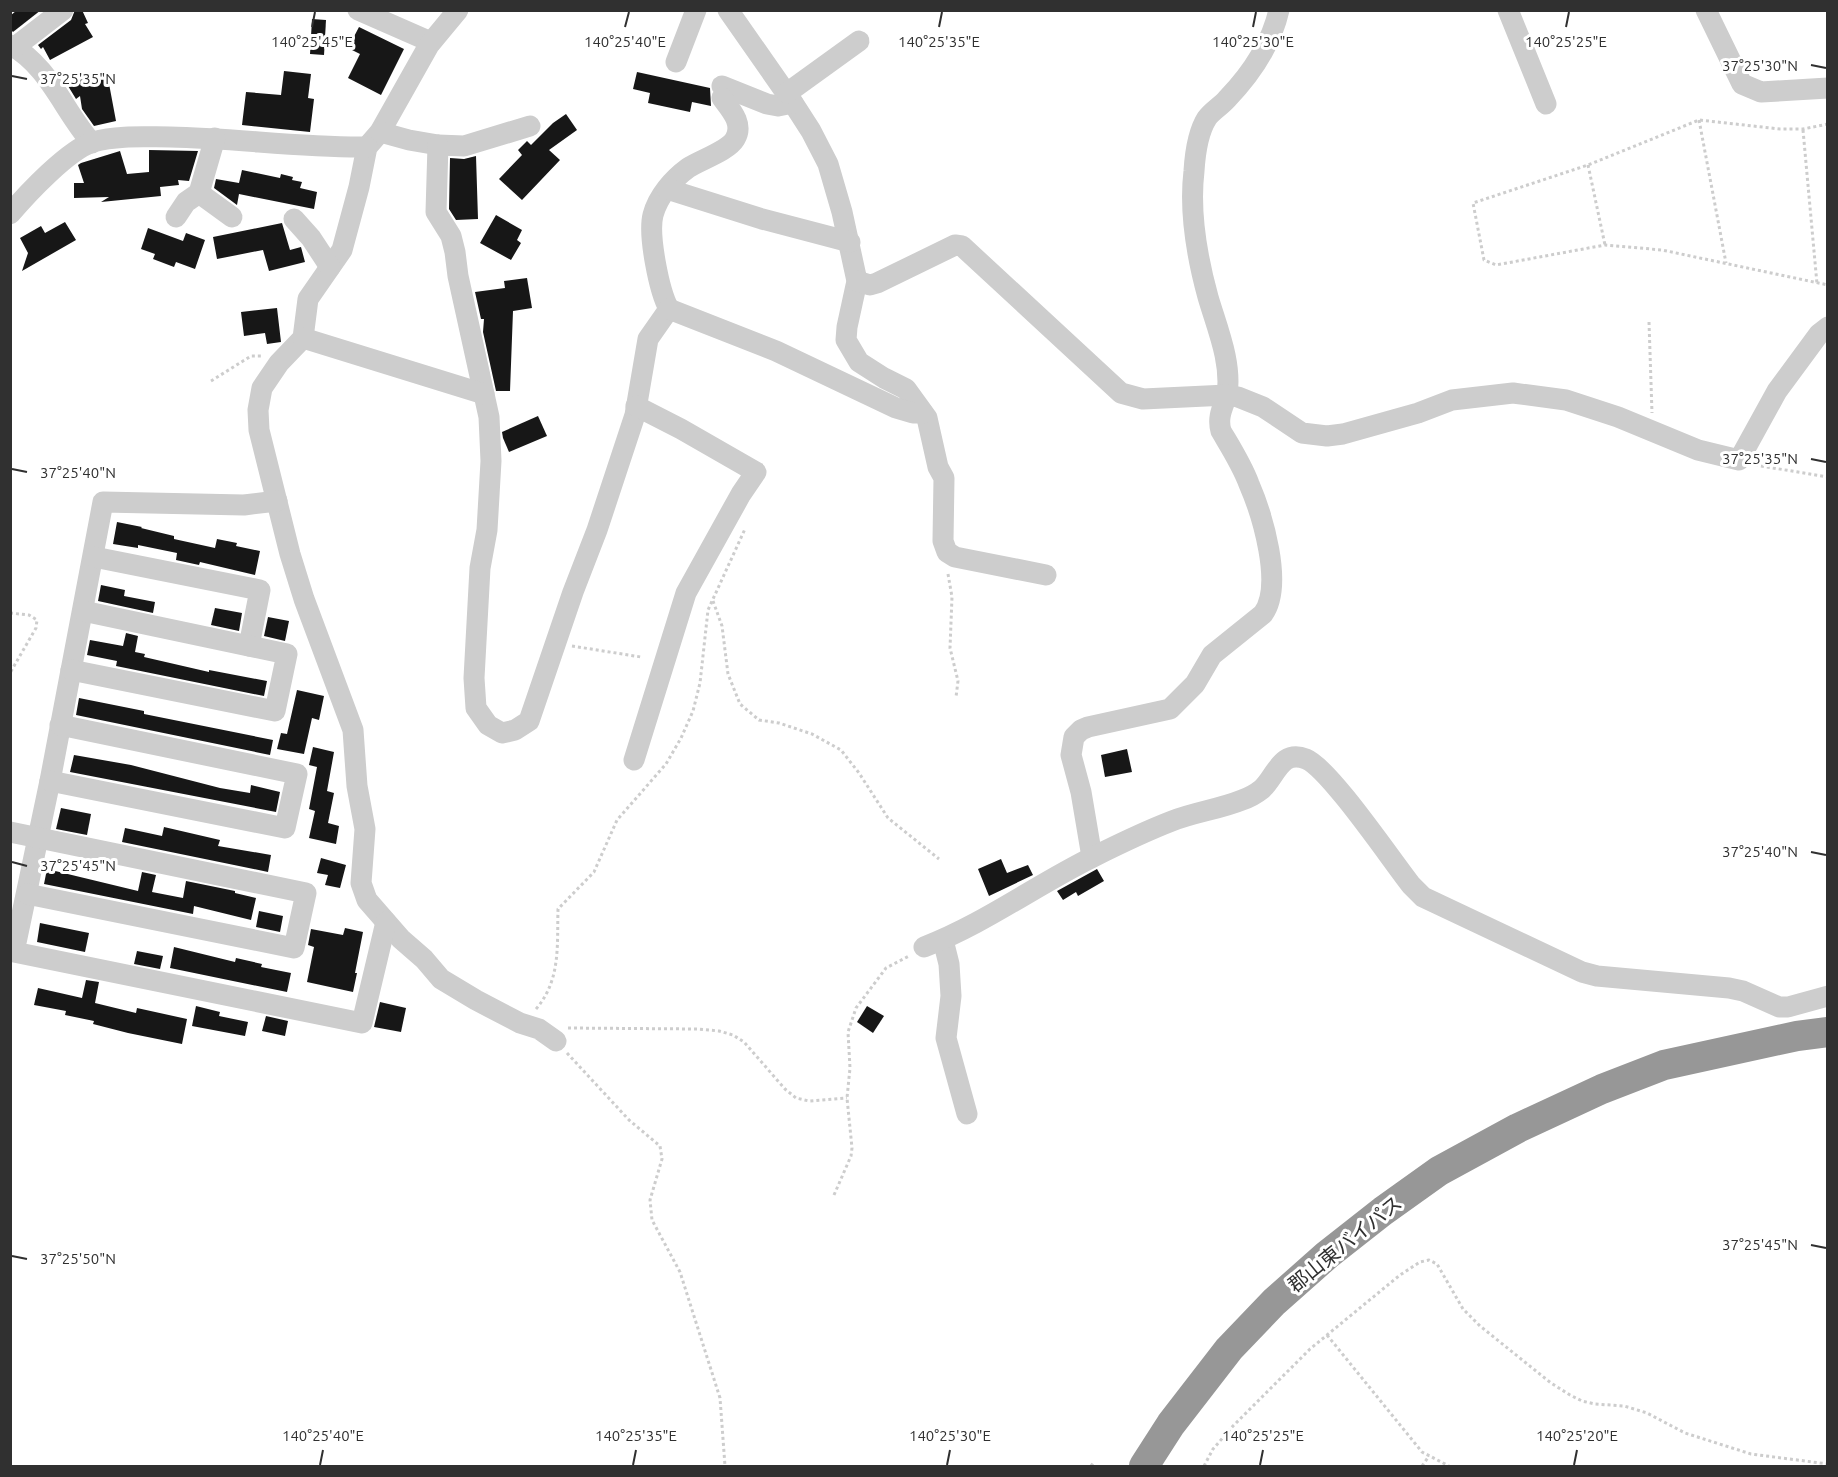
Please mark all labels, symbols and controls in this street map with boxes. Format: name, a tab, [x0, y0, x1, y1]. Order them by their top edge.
text: 140°25'45"E	[271, 33, 353, 50]
text: 140°25'40"E	[584, 33, 666, 50]
text: 140°25'35"E	[898, 33, 980, 50]
text: 140°25'30"E	[1212, 33, 1294, 50]
text: 140°25'25"E	[1525, 33, 1607, 50]
text: 37°25'30"N	[1722, 57, 1798, 74]
text: 37°25'35"N	[40, 70, 116, 87]
text: 37°25'35"N	[1722, 450, 1798, 467]
text: 37°25'40"N	[40, 464, 116, 481]
text: 37°25'40"N	[1722, 843, 1798, 860]
text: 37°25'45"N	[40, 857, 116, 874]
street label: 郡山東バイパス	[1283, 1191, 1406, 1296]
text: 37°25'45"N	[1722, 1236, 1798, 1253]
text: 37°25'50"N	[40, 1250, 116, 1267]
text: 140°25'40"E	[282, 1427, 364, 1444]
text: 140°25'35"E	[595, 1427, 677, 1444]
text: 140°25'30"E	[909, 1427, 991, 1444]
text: 140°25'25"E	[1222, 1427, 1304, 1444]
text: 140°25'20"E	[1536, 1427, 1618, 1444]

